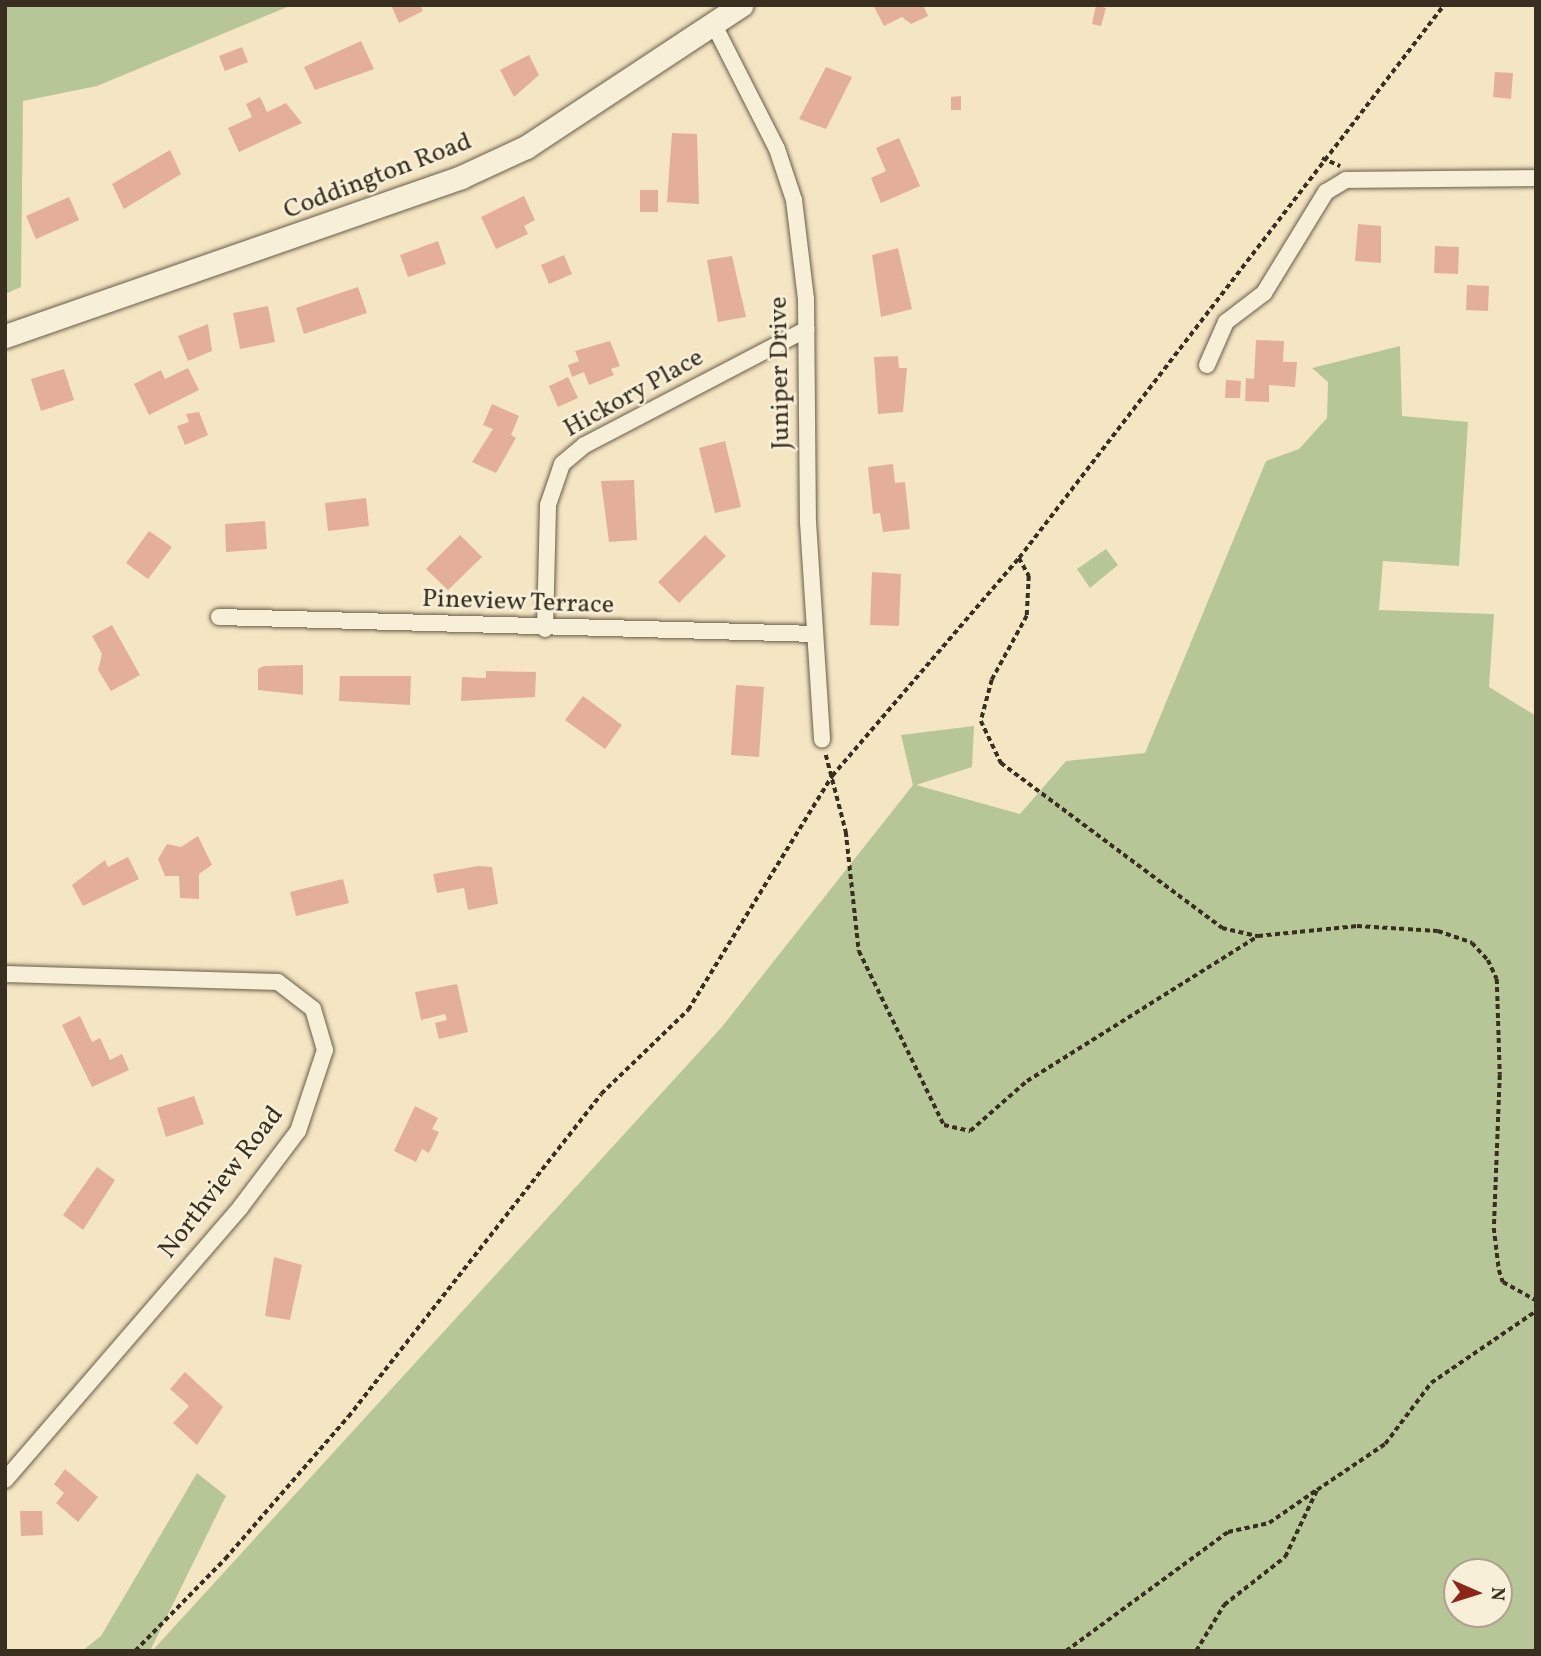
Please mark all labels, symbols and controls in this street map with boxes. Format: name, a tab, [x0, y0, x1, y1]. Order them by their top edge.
street label: Coddington Road	[280, 127, 476, 227]
street label: Juniper Drive	[764, 296, 798, 450]
street label: Hickory Place	[558, 343, 710, 445]
street label: Pineview Terrace	[421, 584, 615, 622]
street label: Northview Road	[153, 1100, 291, 1266]
north arrow	[1443, 1558, 1513, 1628]
text: N	[1484, 1586, 1510, 1602]

